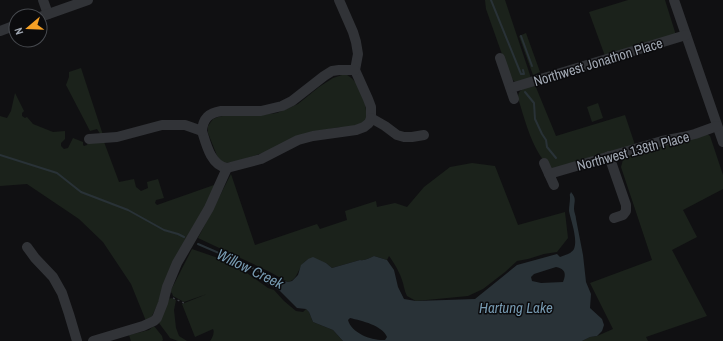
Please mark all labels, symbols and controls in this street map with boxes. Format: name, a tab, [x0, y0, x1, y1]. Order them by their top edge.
north arrow	[8, 8, 48, 48]
text: N	[11, 26, 26, 37]
street label: Northwest Jonathon Place	[531, 34, 665, 90]
street label: Northwest 138th Place	[575, 127, 691, 175]
water label: Willow Creek	[213, 243, 288, 294]
water label: Hartung Lake	[479, 297, 553, 318]

